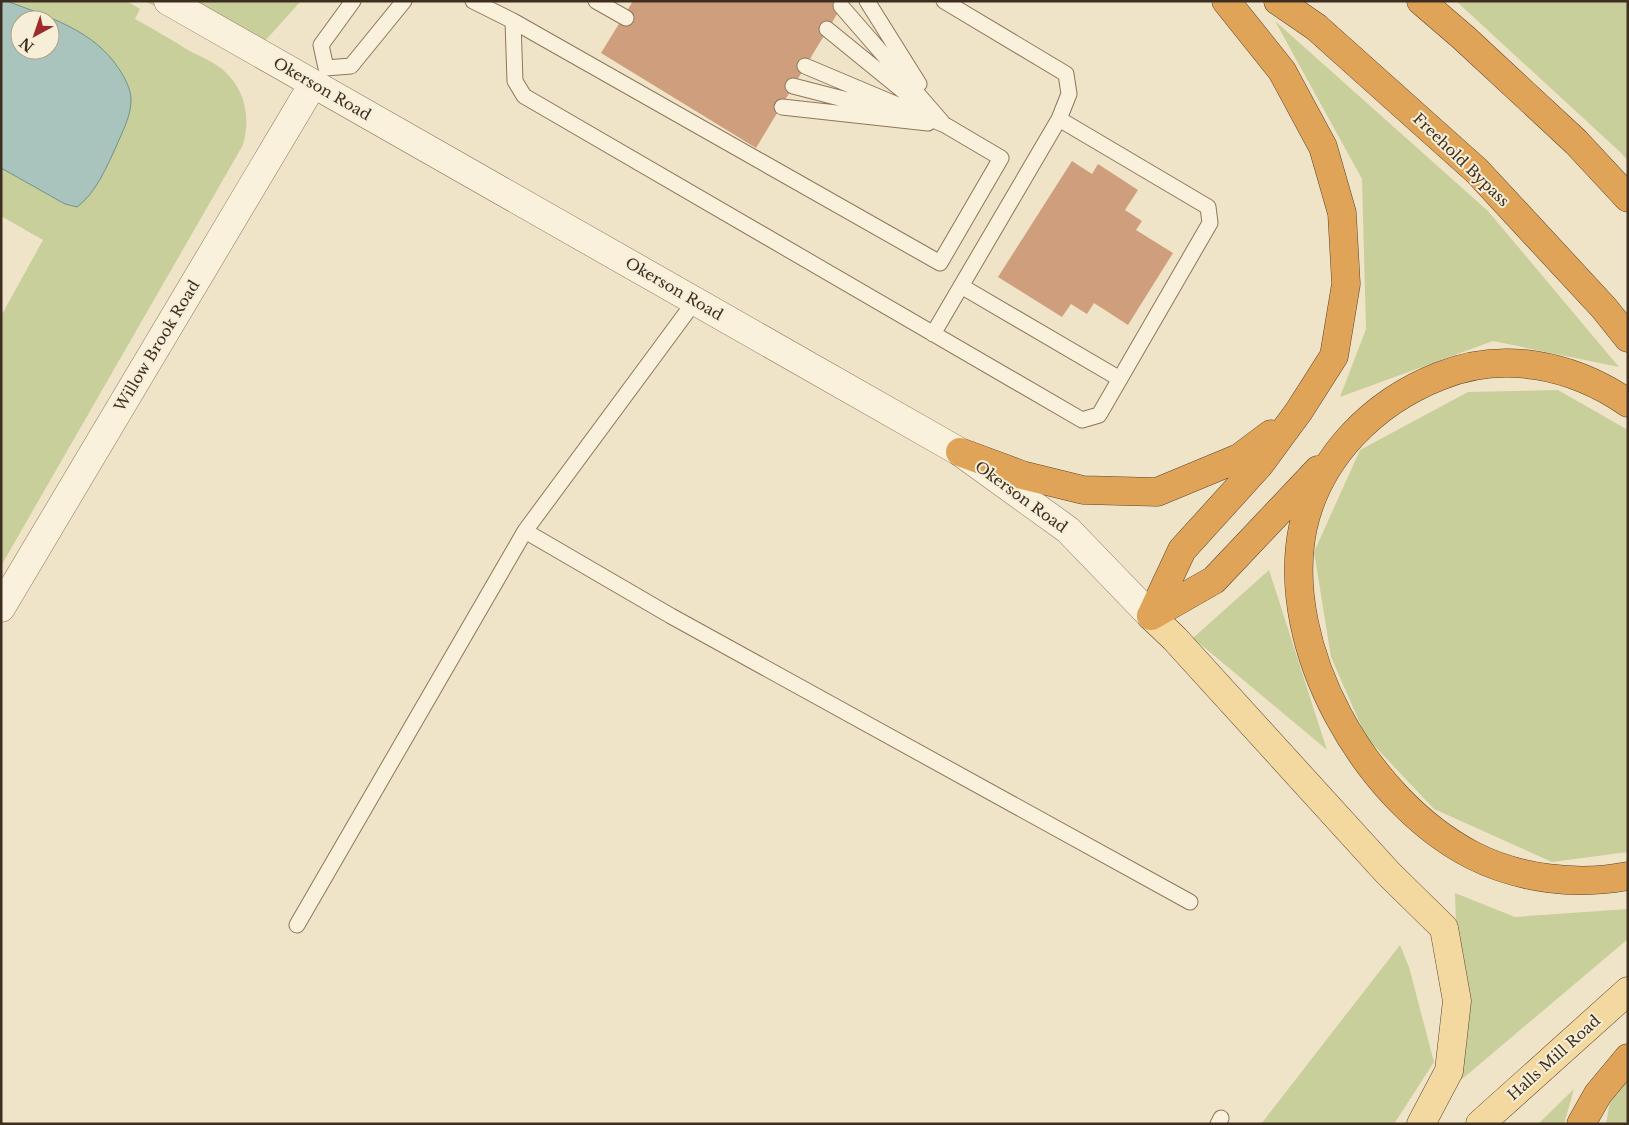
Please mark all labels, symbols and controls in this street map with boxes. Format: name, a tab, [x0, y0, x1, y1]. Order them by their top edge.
north arrow	[10, 10, 60, 60]
text: N	[16, 34, 37, 56]
street label: Okerson Road	[270, 53, 374, 124]
street label: Freehold Bypass	[1409, 109, 1514, 211]
street label: Okerson Road	[622, 253, 726, 324]
street label: Willow Brook Road	[109, 277, 203, 416]
street label: Okerson Road	[971, 457, 1071, 537]
street label: Halls Mill Road	[1503, 1011, 1604, 1104]

